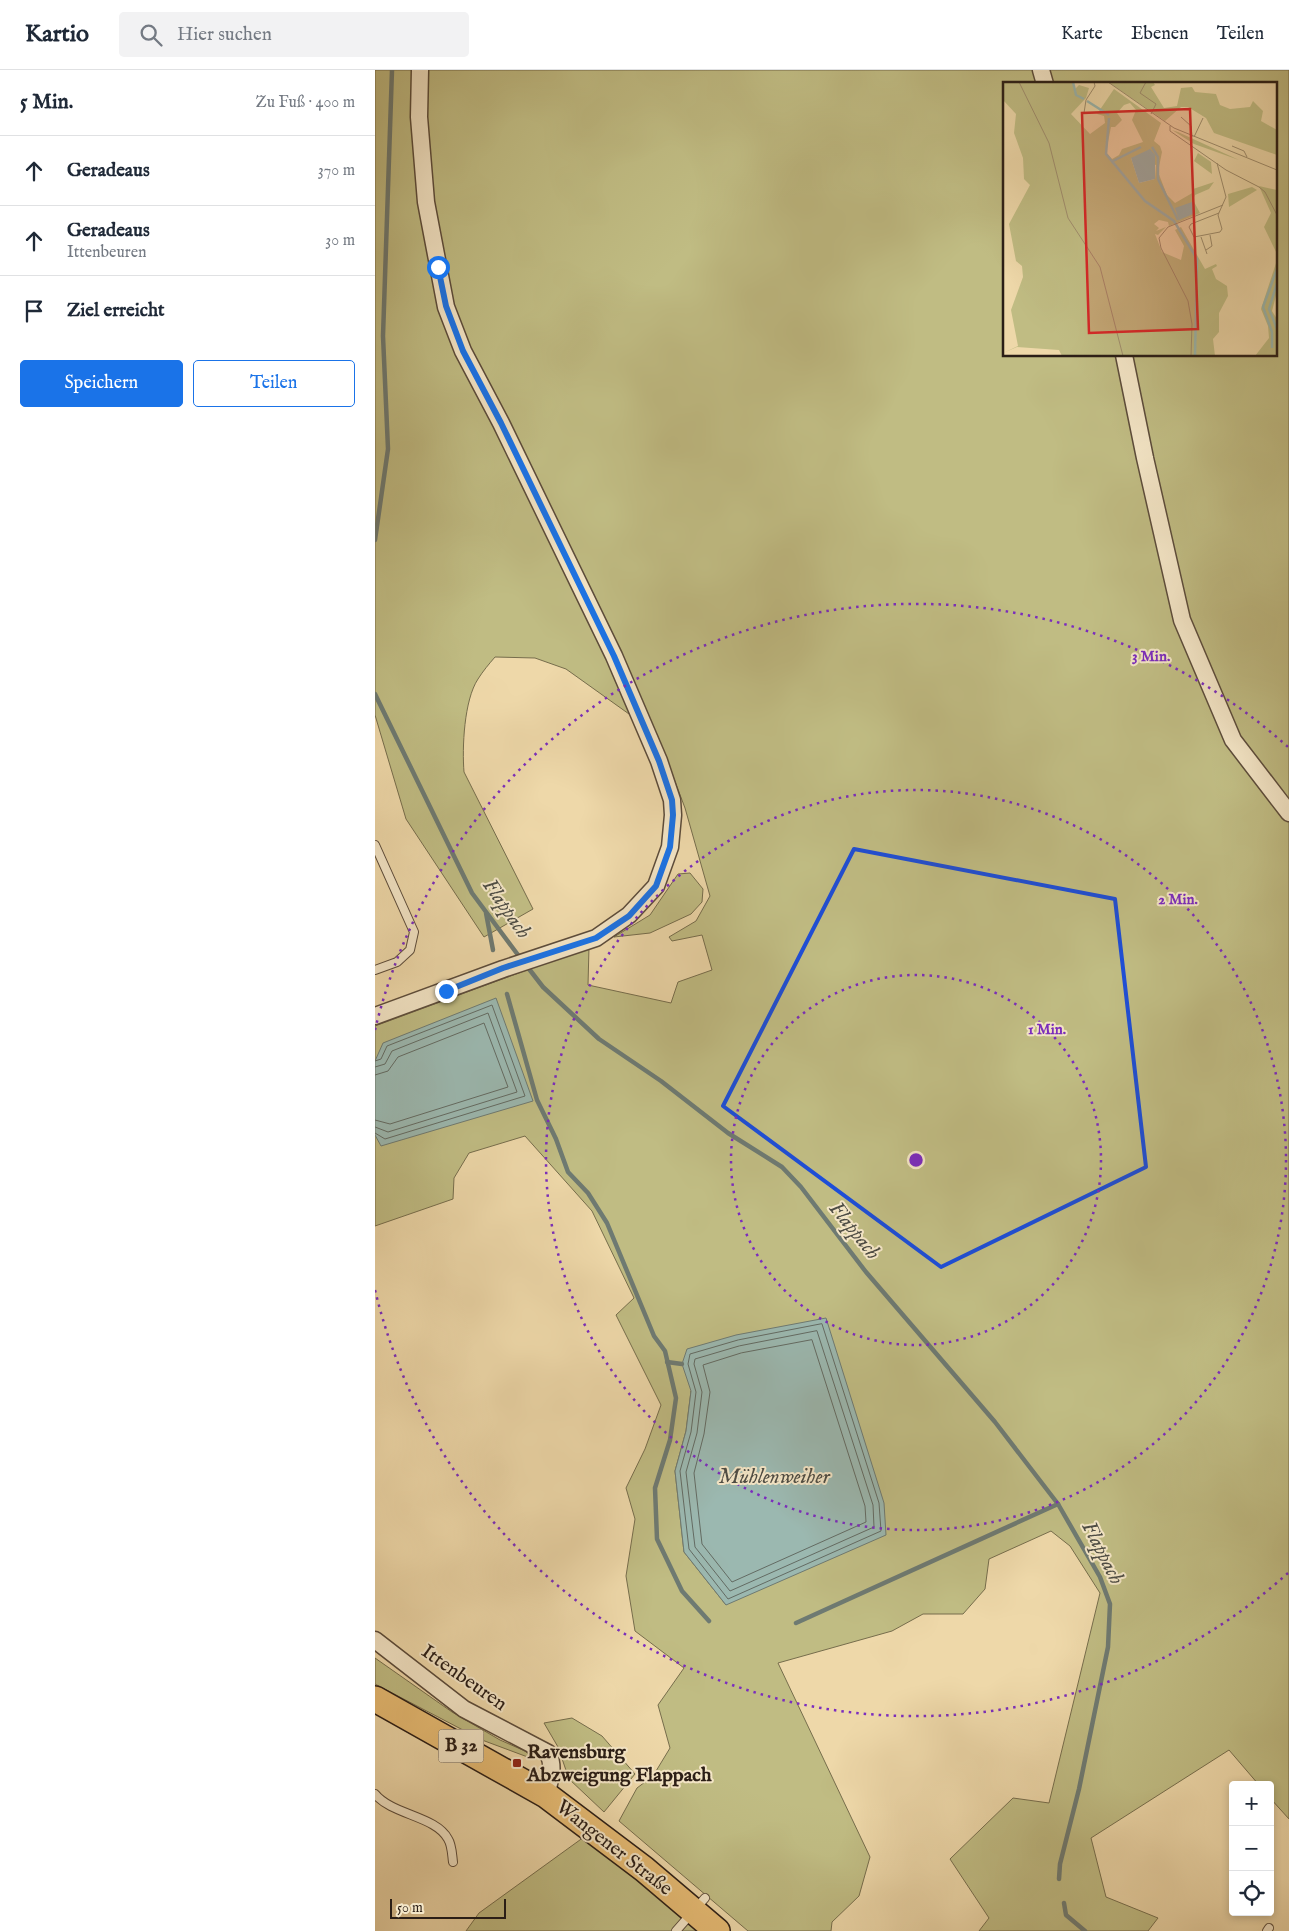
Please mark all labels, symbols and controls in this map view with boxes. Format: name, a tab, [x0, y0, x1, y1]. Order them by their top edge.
search box	[119, 12, 469, 57]
text: Kartio	[25, 19, 89, 50]
icon: search	[137, 21, 165, 49]
text: Hier suchen	[177, 23, 272, 47]
text: Karte	[1061, 23, 1103, 46]
text: Ebenen	[1131, 23, 1189, 46]
text: Teilen	[1217, 23, 1264, 46]
inset map	[1003, 82, 1277, 356]
text: 5 Min.	[20, 89, 73, 116]
text: Zu Fuß · 400 m	[255, 93, 355, 113]
icon: ahead	[20, 157, 48, 185]
text: Geradeaus	[67, 159, 150, 183]
text: 370 m	[318, 161, 355, 181]
text: Geradeaus	[67, 219, 150, 243]
icon: ahead	[20, 227, 48, 255]
text: 30 m	[325, 231, 355, 251]
text: Ittenbeuren	[67, 243, 147, 263]
route start	[427, 256, 450, 279]
icon: arrive	[20, 297, 48, 325]
text: Ziel erreicht	[67, 299, 165, 323]
button: Speichern	[20, 360, 183, 407]
button: Teilen	[193, 360, 355, 407]
text: 3 Min.	[1132, 647, 1170, 666]
water label: Flappach	[476, 874, 536, 944]
text: 2 Min.	[1158, 890, 1198, 909]
route end	[435, 980, 458, 1003]
text: 1 Min.	[1028, 1020, 1066, 1039]
centre of rings	[907, 1151, 925, 1169]
water label: Flappach	[822, 1196, 886, 1266]
water label: Mühlenweiher	[718, 1464, 830, 1491]
water label: Flappach	[1075, 1517, 1129, 1589]
street label: Ittenbeuren	[416, 1639, 512, 1717]
road number: B 32	[439, 1730, 483, 1762]
place label: Ravensburg Abzweigung Flappach	[526, 1740, 712, 1788]
marker: Ravensburg Abzweigung Flappach	[511, 1757, 523, 1769]
map controls	[1229, 1781, 1274, 1916]
button: +	[1229, 1781, 1274, 1826]
street label: Wangener Straße	[551, 1795, 677, 1901]
button: −	[1229, 1826, 1274, 1871]
button: locate	[1229, 1871, 1274, 1916]
scale bar	[390, 1896, 506, 1919]
text: 50 m	[397, 1899, 423, 1917]

